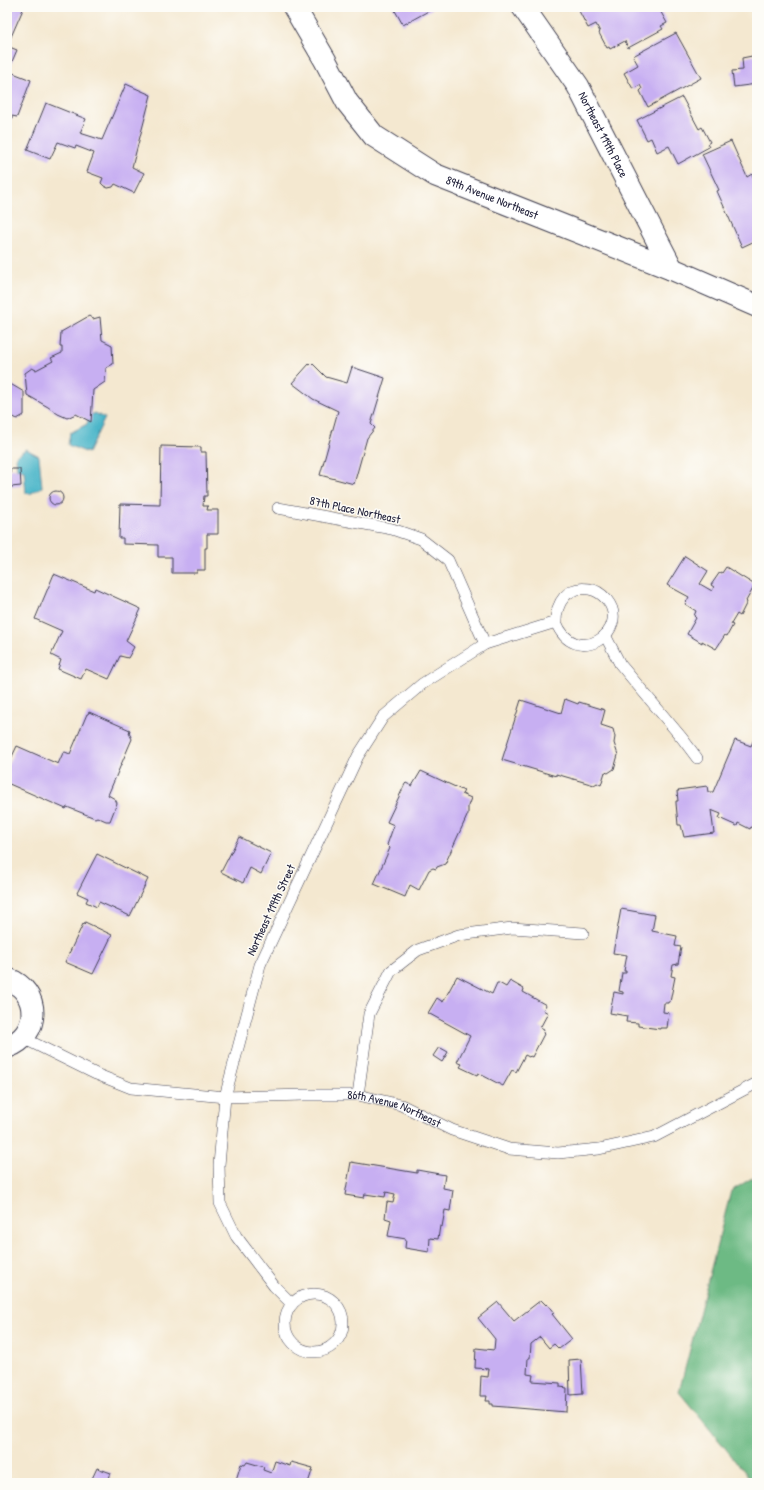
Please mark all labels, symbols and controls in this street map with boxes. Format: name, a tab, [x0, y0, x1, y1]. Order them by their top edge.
street label: Northeast 119th Place	[574, 89, 633, 180]
street label: 89th Avenue Northeast	[443, 171, 542, 223]
street label: 87th Place Northeast	[308, 492, 403, 528]
street label: Northeast 119th Street	[242, 861, 300, 958]
street label: 86th Avenue Northeast	[347, 1086, 445, 1132]

